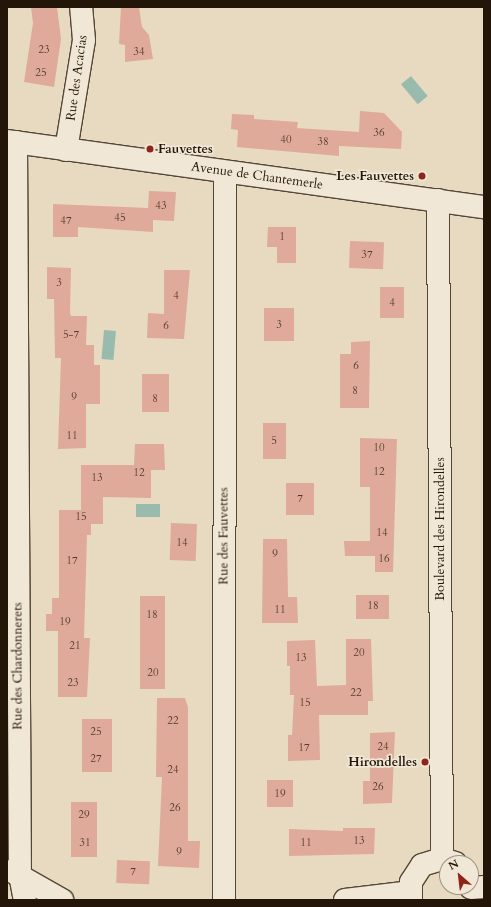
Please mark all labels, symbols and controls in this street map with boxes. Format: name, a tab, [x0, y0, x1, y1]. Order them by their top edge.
street label: Rue des Acacias	[63, 34, 91, 122]
house number: 23	[38, 43, 50, 57]
house number: 34	[133, 45, 145, 59]
house number: 25	[35, 66, 47, 80]
house number: 36	[373, 126, 385, 140]
house number: 40	[280, 133, 292, 147]
house number: 38	[317, 135, 329, 149]
place label: Fauvettes	[158, 141, 213, 157]
marker: Fauvettes	[145, 144, 155, 154]
street label: Avenue de Chantemerle	[190, 159, 324, 193]
place label: Les Fauvettes	[336, 168, 414, 184]
marker: Les Fauvettes	[417, 171, 427, 181]
house number: 43	[155, 199, 167, 213]
house number: 45	[114, 211, 126, 225]
house number: 47	[60, 214, 72, 228]
house number: 1	[279, 230, 285, 244]
house number: 37	[361, 248, 373, 262]
house number: 3	[56, 276, 62, 290]
house number: 4	[173, 289, 179, 303]
house number: 4	[389, 296, 395, 310]
house number: 3	[276, 318, 282, 332]
house number: 6	[163, 319, 169, 333]
house number: 5-7	[63, 328, 79, 342]
house number: 6	[353, 359, 359, 373]
house number: 8	[352, 384, 358, 398]
house number: 9	[71, 390, 77, 404]
house number: 8	[152, 392, 158, 406]
house number: 11	[66, 429, 78, 443]
house number: 5	[271, 434, 277, 448]
house number: 10	[373, 441, 385, 455]
street label: Boulevard des Hirondelles	[432, 457, 448, 601]
house number: 12	[373, 465, 385, 479]
house number: 12	[133, 466, 145, 480]
house number: 13	[91, 471, 103, 485]
street label: Rue des Fauvettes	[216, 487, 232, 585]
house number: 7	[297, 492, 303, 506]
house number: 15	[75, 510, 87, 524]
house number: 14	[376, 526, 388, 540]
house number: 14	[176, 536, 188, 550]
house number: 9	[272, 547, 278, 561]
house number: 16	[378, 552, 390, 566]
house number: 17	[66, 554, 78, 568]
house number: 18	[367, 599, 379, 613]
street label: Rue des Chardonnerets	[10, 602, 26, 730]
house number: 11	[274, 603, 286, 617]
house number: 18	[146, 608, 158, 622]
house number: 19	[59, 615, 71, 629]
house number: 21	[69, 639, 81, 653]
house number: 20	[353, 646, 365, 660]
house number: 13	[295, 651, 307, 665]
house number: 20	[147, 666, 159, 680]
house number: 23	[67, 676, 79, 690]
house number: 22	[350, 686, 362, 700]
house number: 15	[299, 696, 311, 710]
house number: 22	[167, 714, 179, 728]
house number: 25	[90, 725, 102, 739]
house number: 24	[377, 740, 389, 754]
house number: 17	[298, 741, 310, 755]
house number: 27	[90, 752, 102, 766]
place label: Hirondelles	[348, 754, 417, 770]
marker: Hirondelles	[420, 757, 430, 767]
house number: 24	[167, 763, 179, 777]
house number: 26	[372, 780, 384, 794]
house number: 19	[274, 787, 286, 801]
house number: 26	[169, 801, 181, 815]
house number: 29	[78, 808, 90, 822]
house number: 13	[353, 834, 365, 848]
house number: 31	[79, 836, 91, 850]
house number: 11	[300, 836, 312, 850]
house number: 9	[176, 845, 182, 859]
north arrow	[439, 855, 479, 895]
text: N	[446, 856, 461, 874]
house number: 7	[130, 865, 136, 879]

